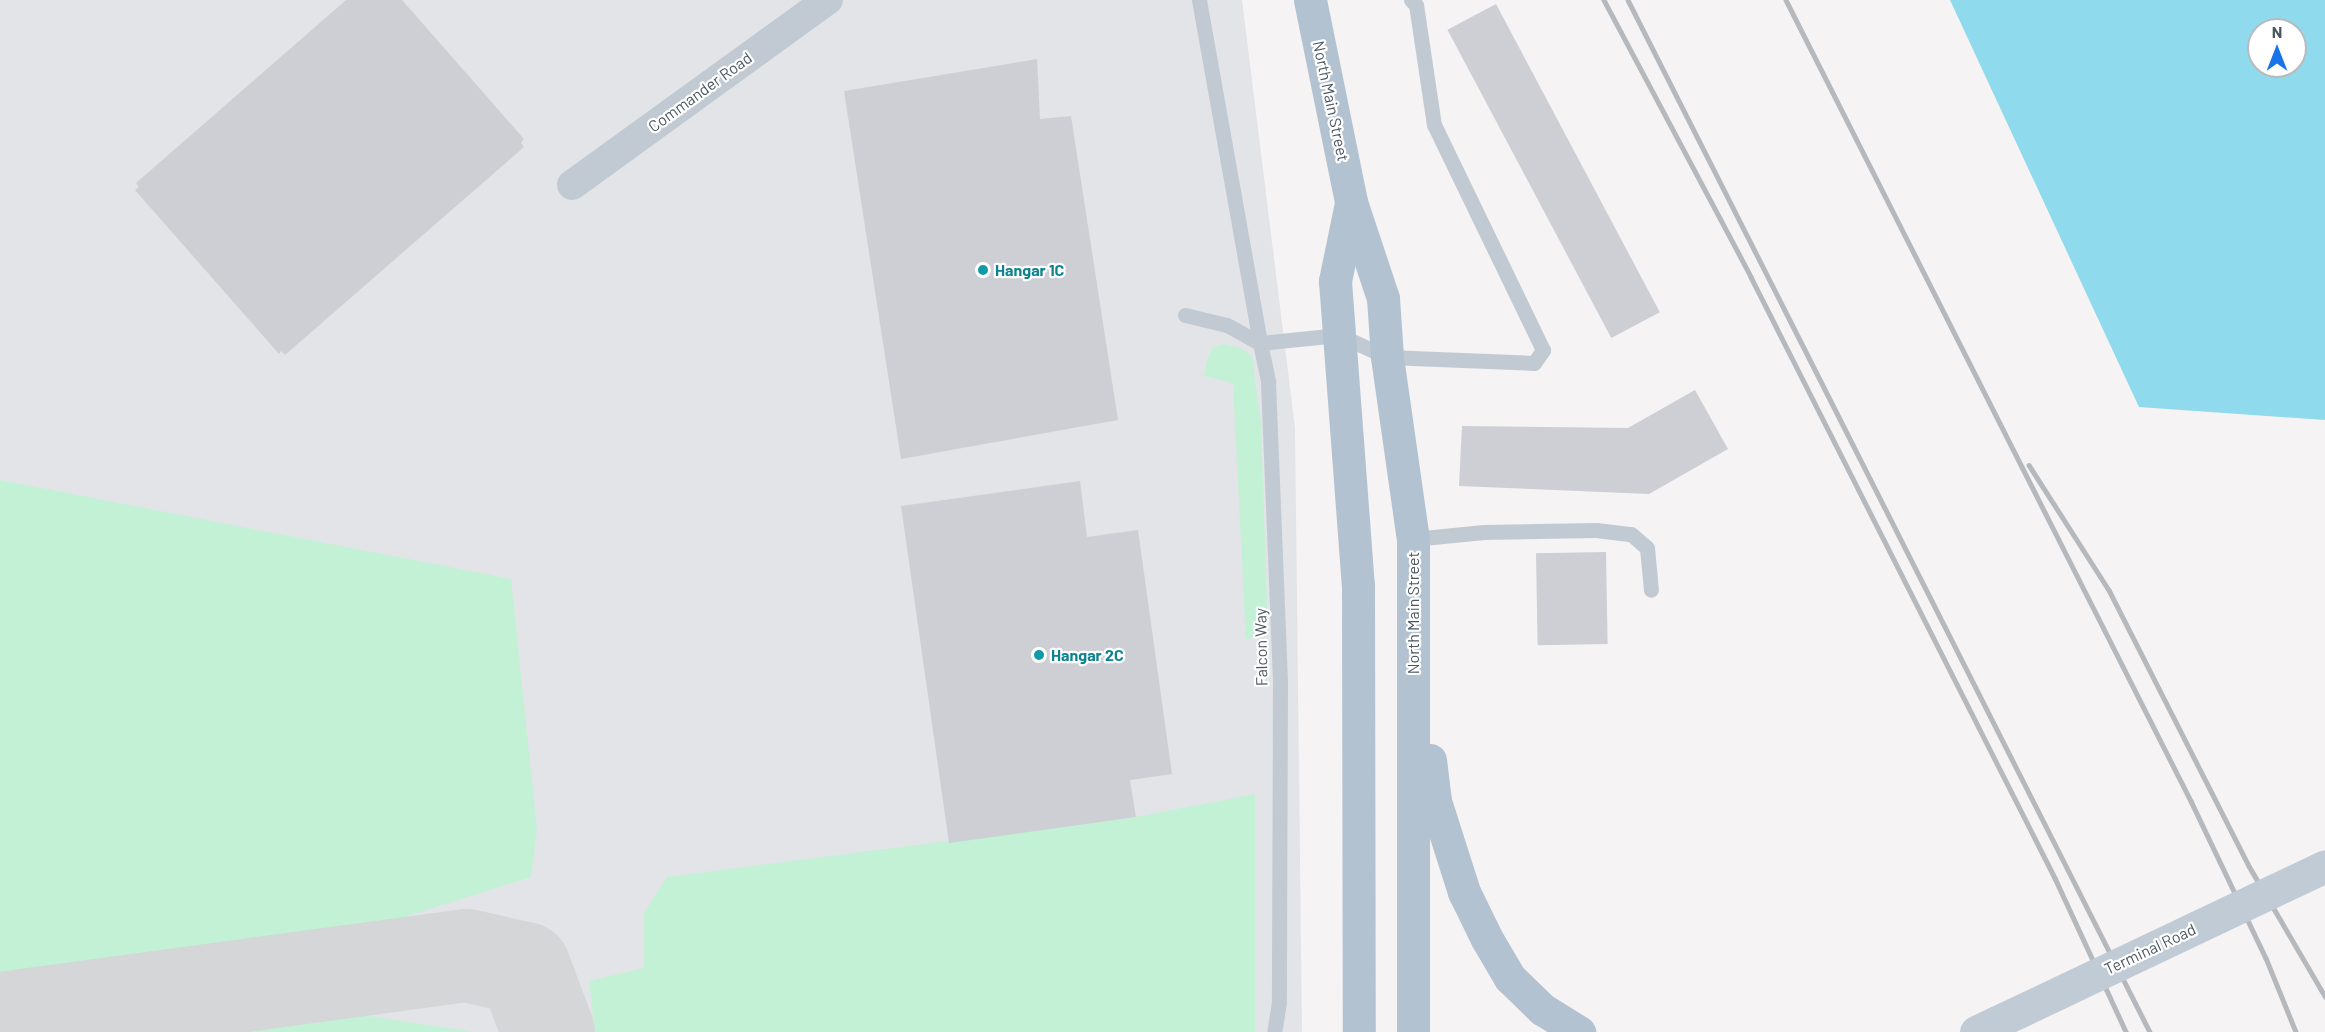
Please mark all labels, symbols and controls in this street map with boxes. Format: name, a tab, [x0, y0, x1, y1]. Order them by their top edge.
north arrow	[2247, 18, 2307, 78]
text: N	[2272, 22, 2282, 41]
street label: North Main Street	[1309, 39, 1353, 163]
street label: Commander Road	[645, 48, 755, 136]
place label: Hangar 1C	[995, 260, 1064, 280]
marker: Hangar 1C	[976, 263, 990, 277]
street label: North Main Street	[1403, 552, 1423, 674]
street label: Falcon Way	[1251, 608, 1271, 686]
place label: Hangar 2C	[1051, 645, 1124, 665]
marker: Hangar 2C	[1032, 648, 1046, 662]
street label: Terminal Road	[2101, 919, 2199, 979]

